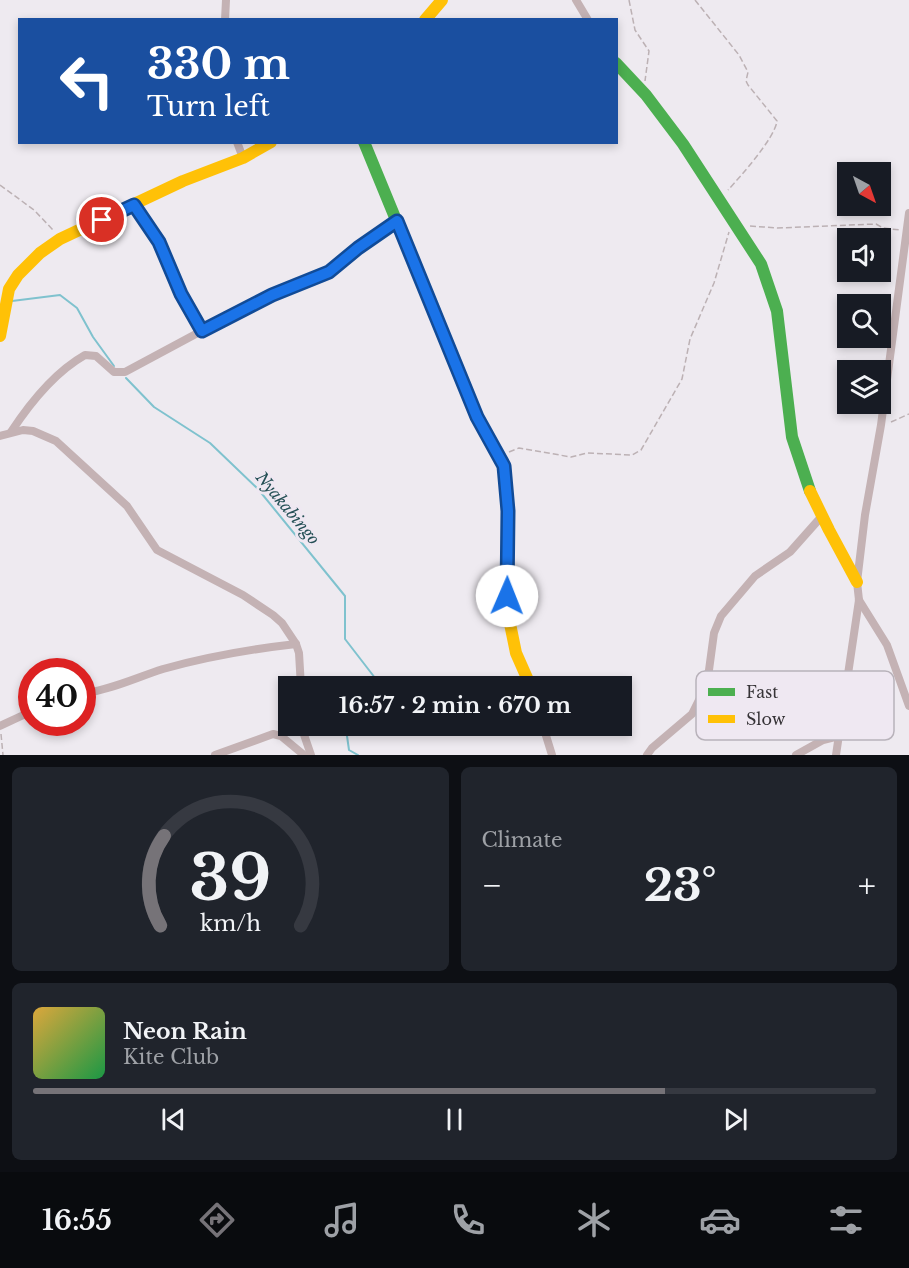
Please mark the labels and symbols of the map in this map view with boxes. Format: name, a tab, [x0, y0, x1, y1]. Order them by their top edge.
north arrow	[837, 162, 891, 216]
pin	[76, 194, 127, 245]
water label: Nyakabingo	[251, 467, 324, 548]
position arrow	[475, 564, 539, 628]
speed limit sign: 40	[18, 658, 96, 736]
legend	[696, 671, 894, 740]
text: Fast	[746, 682, 778, 702]
text: Slow	[746, 709, 786, 729]

